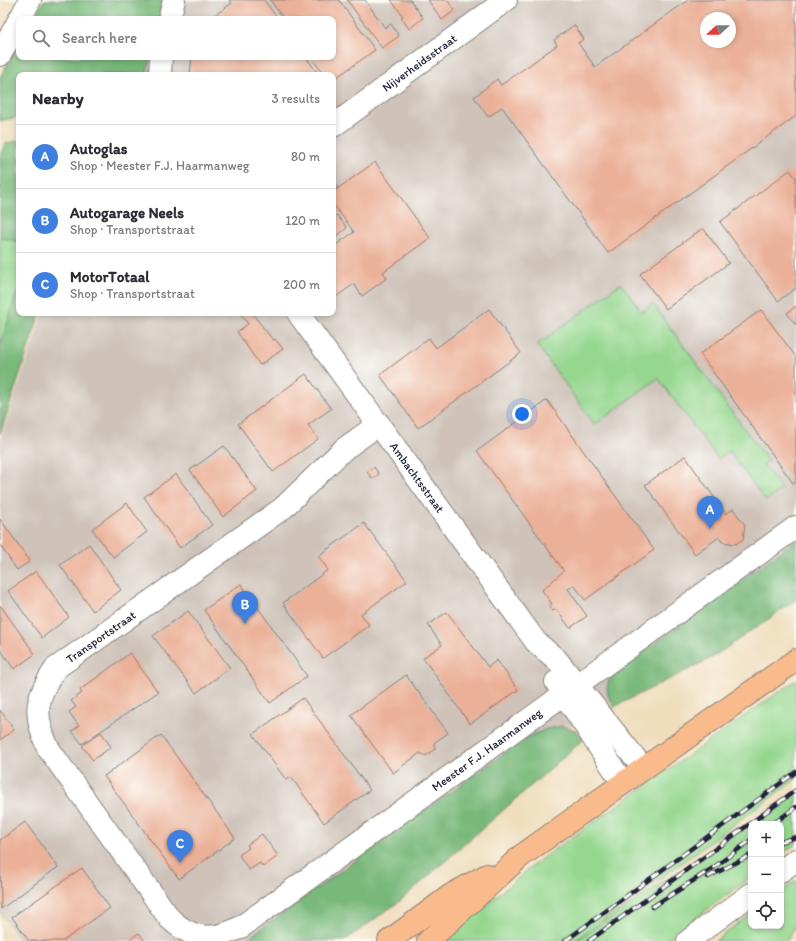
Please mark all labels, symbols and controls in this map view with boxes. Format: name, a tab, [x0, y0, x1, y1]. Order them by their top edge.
north arrow	[700, 12, 736, 48]
search box	[16, 16, 336, 60]
icon: search	[30, 27, 52, 49]
text: Search here	[62, 29, 137, 47]
street label: Nijverheidsstraat	[380, 31, 460, 95]
text: Nearby	[32, 88, 84, 108]
text: 3 results	[271, 91, 320, 106]
text: Autoglas	[70, 140, 127, 158]
text: A	[41, 149, 49, 164]
text: 80 m	[291, 149, 320, 164]
text: Shop · Meester F.J. Haarmanweg	[70, 158, 249, 173]
text: Autogarage Neels	[70, 204, 184, 222]
text: B	[41, 213, 49, 228]
text: 120 m	[285, 213, 320, 228]
text: Shop · Transportstraat	[70, 222, 195, 237]
text: MotorTotaal	[70, 268, 149, 286]
text: C	[41, 277, 49, 292]
text: 200 m	[283, 277, 320, 292]
text: Shop · Transportstraat	[70, 286, 195, 301]
your location	[512, 404, 532, 424]
street label: Ambachtsstraat	[387, 440, 447, 516]
pin: A	[697, 496, 723, 529]
pin: B	[232, 591, 258, 624]
street label: Transportstraat	[64, 608, 139, 666]
street label: Meester F.J. Haarmanweg	[429, 705, 545, 794]
map controls	[748, 821, 784, 929]
button: +	[748, 821, 784, 857]
pin: C	[167, 830, 193, 863]
button: −	[748, 857, 784, 893]
button: locate	[748, 893, 784, 929]

